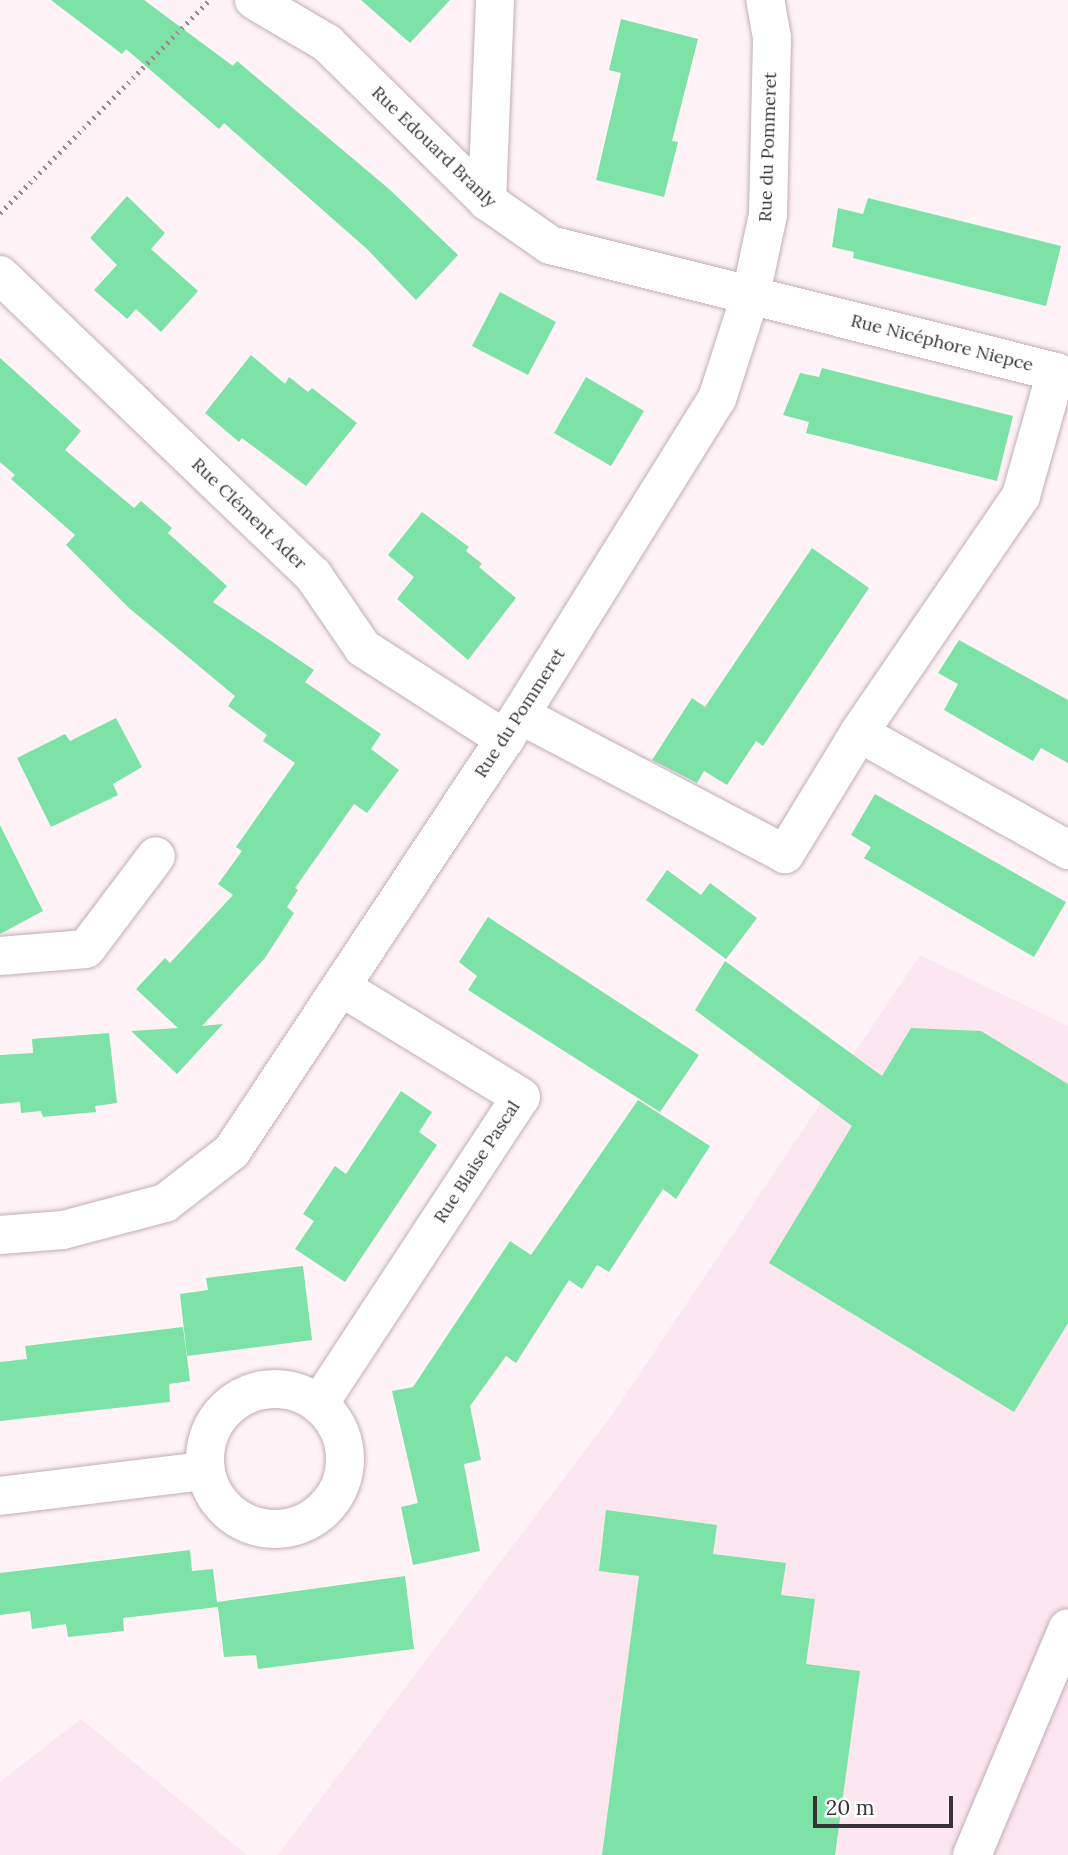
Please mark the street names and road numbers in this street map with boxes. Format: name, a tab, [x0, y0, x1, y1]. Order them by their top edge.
street label: Rue du Pommeret	[755, 72, 781, 222]
street label: Rue Edouard Branly	[367, 82, 501, 212]
street label: Rue Nicéphore Niepce	[849, 310, 1035, 376]
street label: Rue Clément Ader	[187, 454, 311, 574]
street label: Rue du Pommeret	[470, 644, 570, 782]
street label: Rue Blaise Pascal	[429, 1097, 525, 1227]

